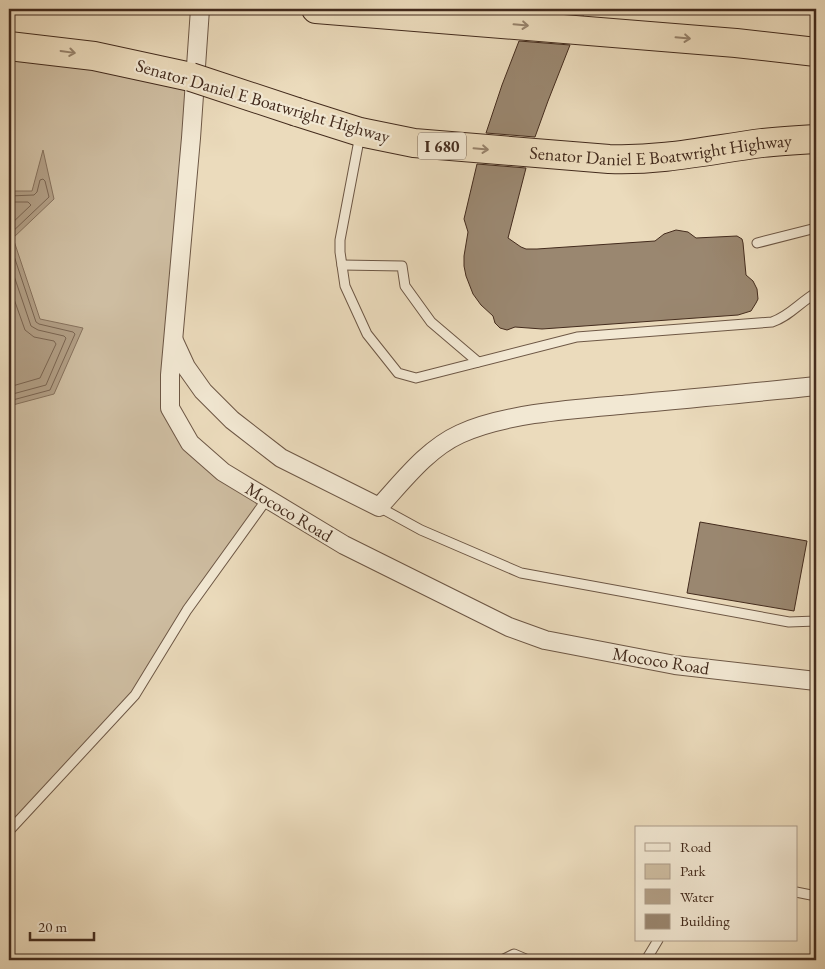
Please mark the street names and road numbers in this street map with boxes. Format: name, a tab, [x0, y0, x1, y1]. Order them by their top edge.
street label: Senator Daniel E Boatwright Highway	[133, 53, 393, 148]
street label: Senator Daniel E Boatwright Highway	[529, 128, 793, 170]
road number: I 680	[418, 132, 466, 160]
street label: Mococo Road	[241, 477, 338, 547]
street label: Mococo Road	[611, 641, 712, 680]

